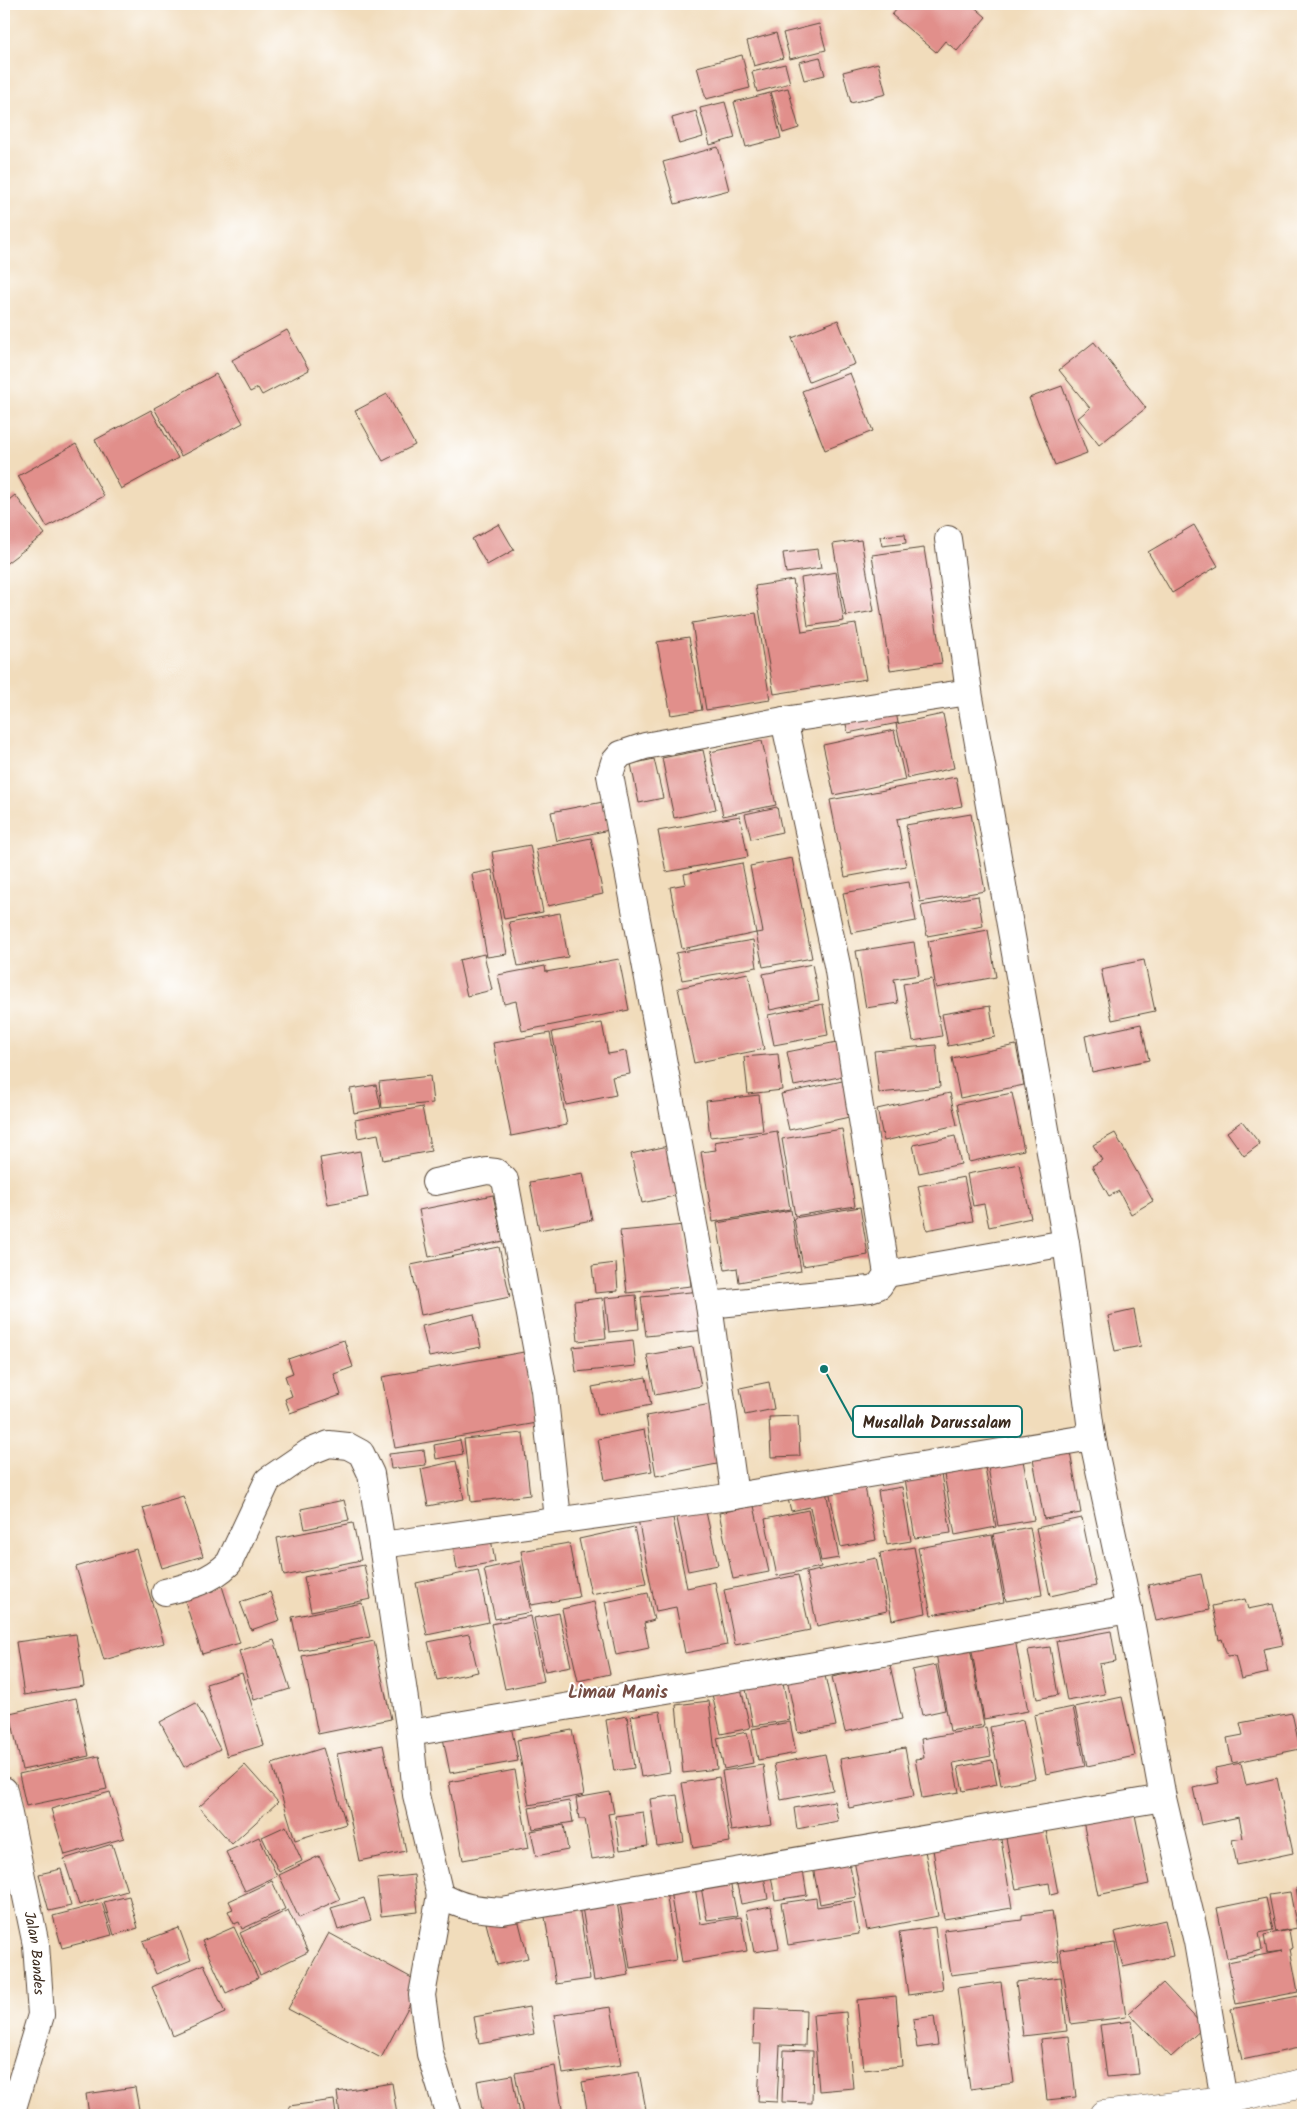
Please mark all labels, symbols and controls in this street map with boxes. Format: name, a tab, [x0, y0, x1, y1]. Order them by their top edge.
callout: Musallah Darussalam	[853, 1406, 1022, 1437]
text: Musallah Darussalam	[863, 1411, 1011, 1436]
district label: Limau Manis	[568, 1679, 669, 1708]
street label: Jalan Bandes	[16, 1909, 51, 1996]

